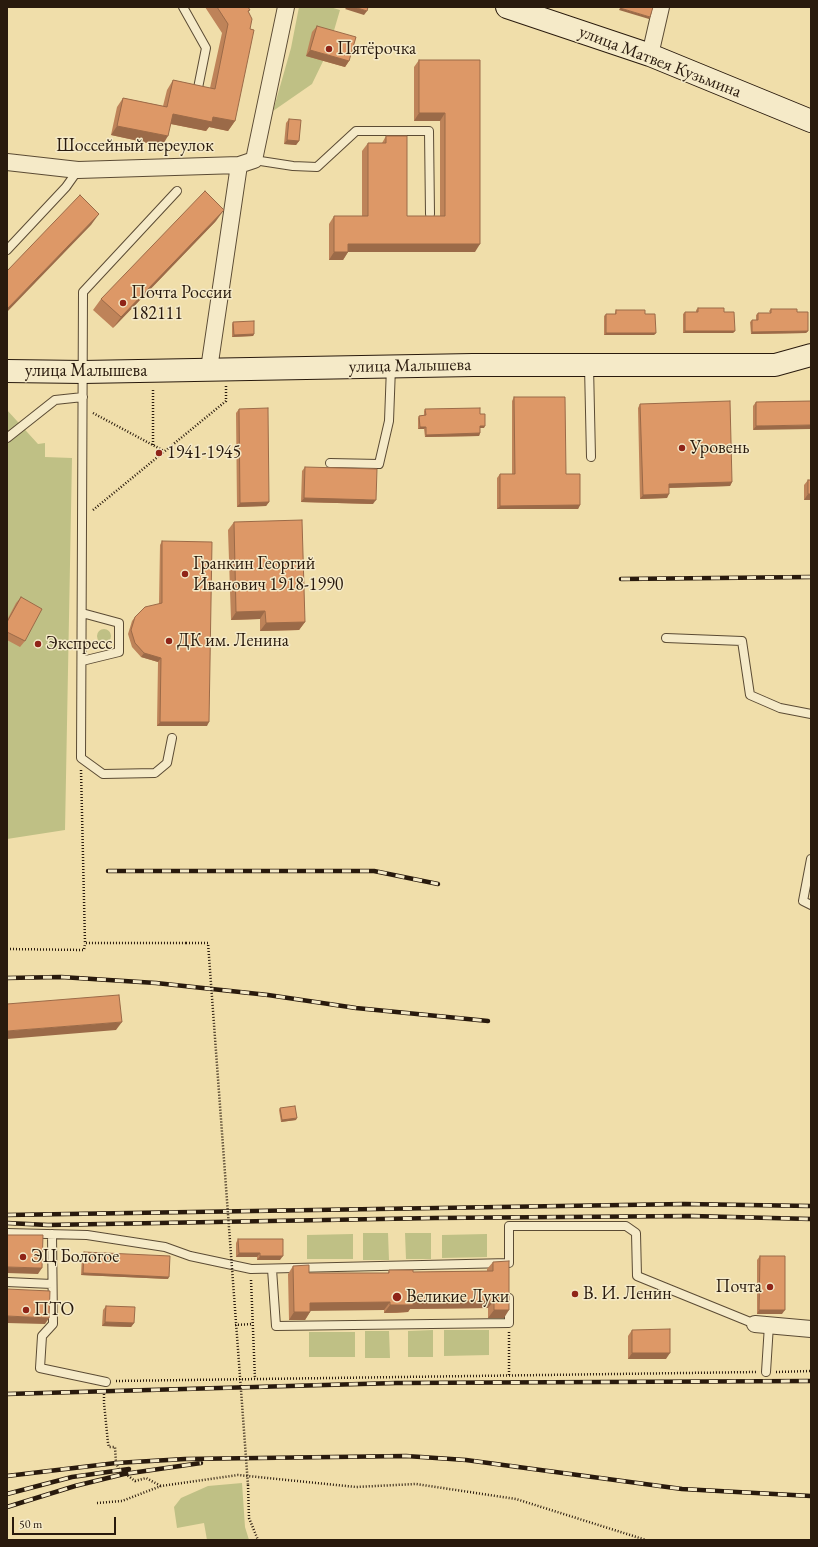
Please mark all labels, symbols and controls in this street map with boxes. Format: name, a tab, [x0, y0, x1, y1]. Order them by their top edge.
street label: улица Матвея Кузьмина	[576, 21, 744, 103]
place label: Пятёрочка	[337, 38, 416, 60]
marker: Пятёрочка	[324, 44, 334, 54]
street label: Шоссейный переулок	[56, 135, 214, 157]
place label: Почта России 182111	[131, 282, 232, 324]
marker: Почта России 182111	[118, 298, 128, 308]
street label: улица Малышева	[349, 354, 471, 378]
street label: улица Малышева	[25, 360, 147, 382]
place label: Уровень	[690, 437, 749, 459]
place label: 1941-1945	[167, 442, 241, 464]
marker: Уровень	[677, 443, 687, 453]
marker: 1941-1945	[154, 448, 164, 458]
place label: Гранкин Георгий Иванович 1918-1990	[193, 553, 343, 596]
marker: Гранкин Георгий Иванович 1918-1990	[180, 569, 190, 579]
place label: ДК им. Ленина	[177, 630, 289, 652]
place label: Экспресс	[46, 633, 113, 655]
marker: ДК им. Ленина	[164, 636, 174, 646]
marker: Экспресс	[33, 639, 43, 649]
place label: ЭЦ Бологое	[31, 1246, 119, 1268]
marker: ЭЦ Бологое	[18, 1252, 28, 1262]
place label: Почта	[716, 1276, 762, 1298]
marker: Почта	[765, 1282, 775, 1292]
place label: В. И. Ленин	[583, 1283, 672, 1305]
place label: Великие Луки	[406, 1286, 509, 1308]
marker: В. И. Ленин	[570, 1289, 580, 1299]
marker: Великие Луки	[391, 1291, 403, 1303]
place label: ПТО	[34, 1299, 74, 1321]
marker: ПТО	[21, 1305, 31, 1315]
scale bar	[14, 1509, 118, 1535]
text: 50 m	[19, 1516, 42, 1532]

